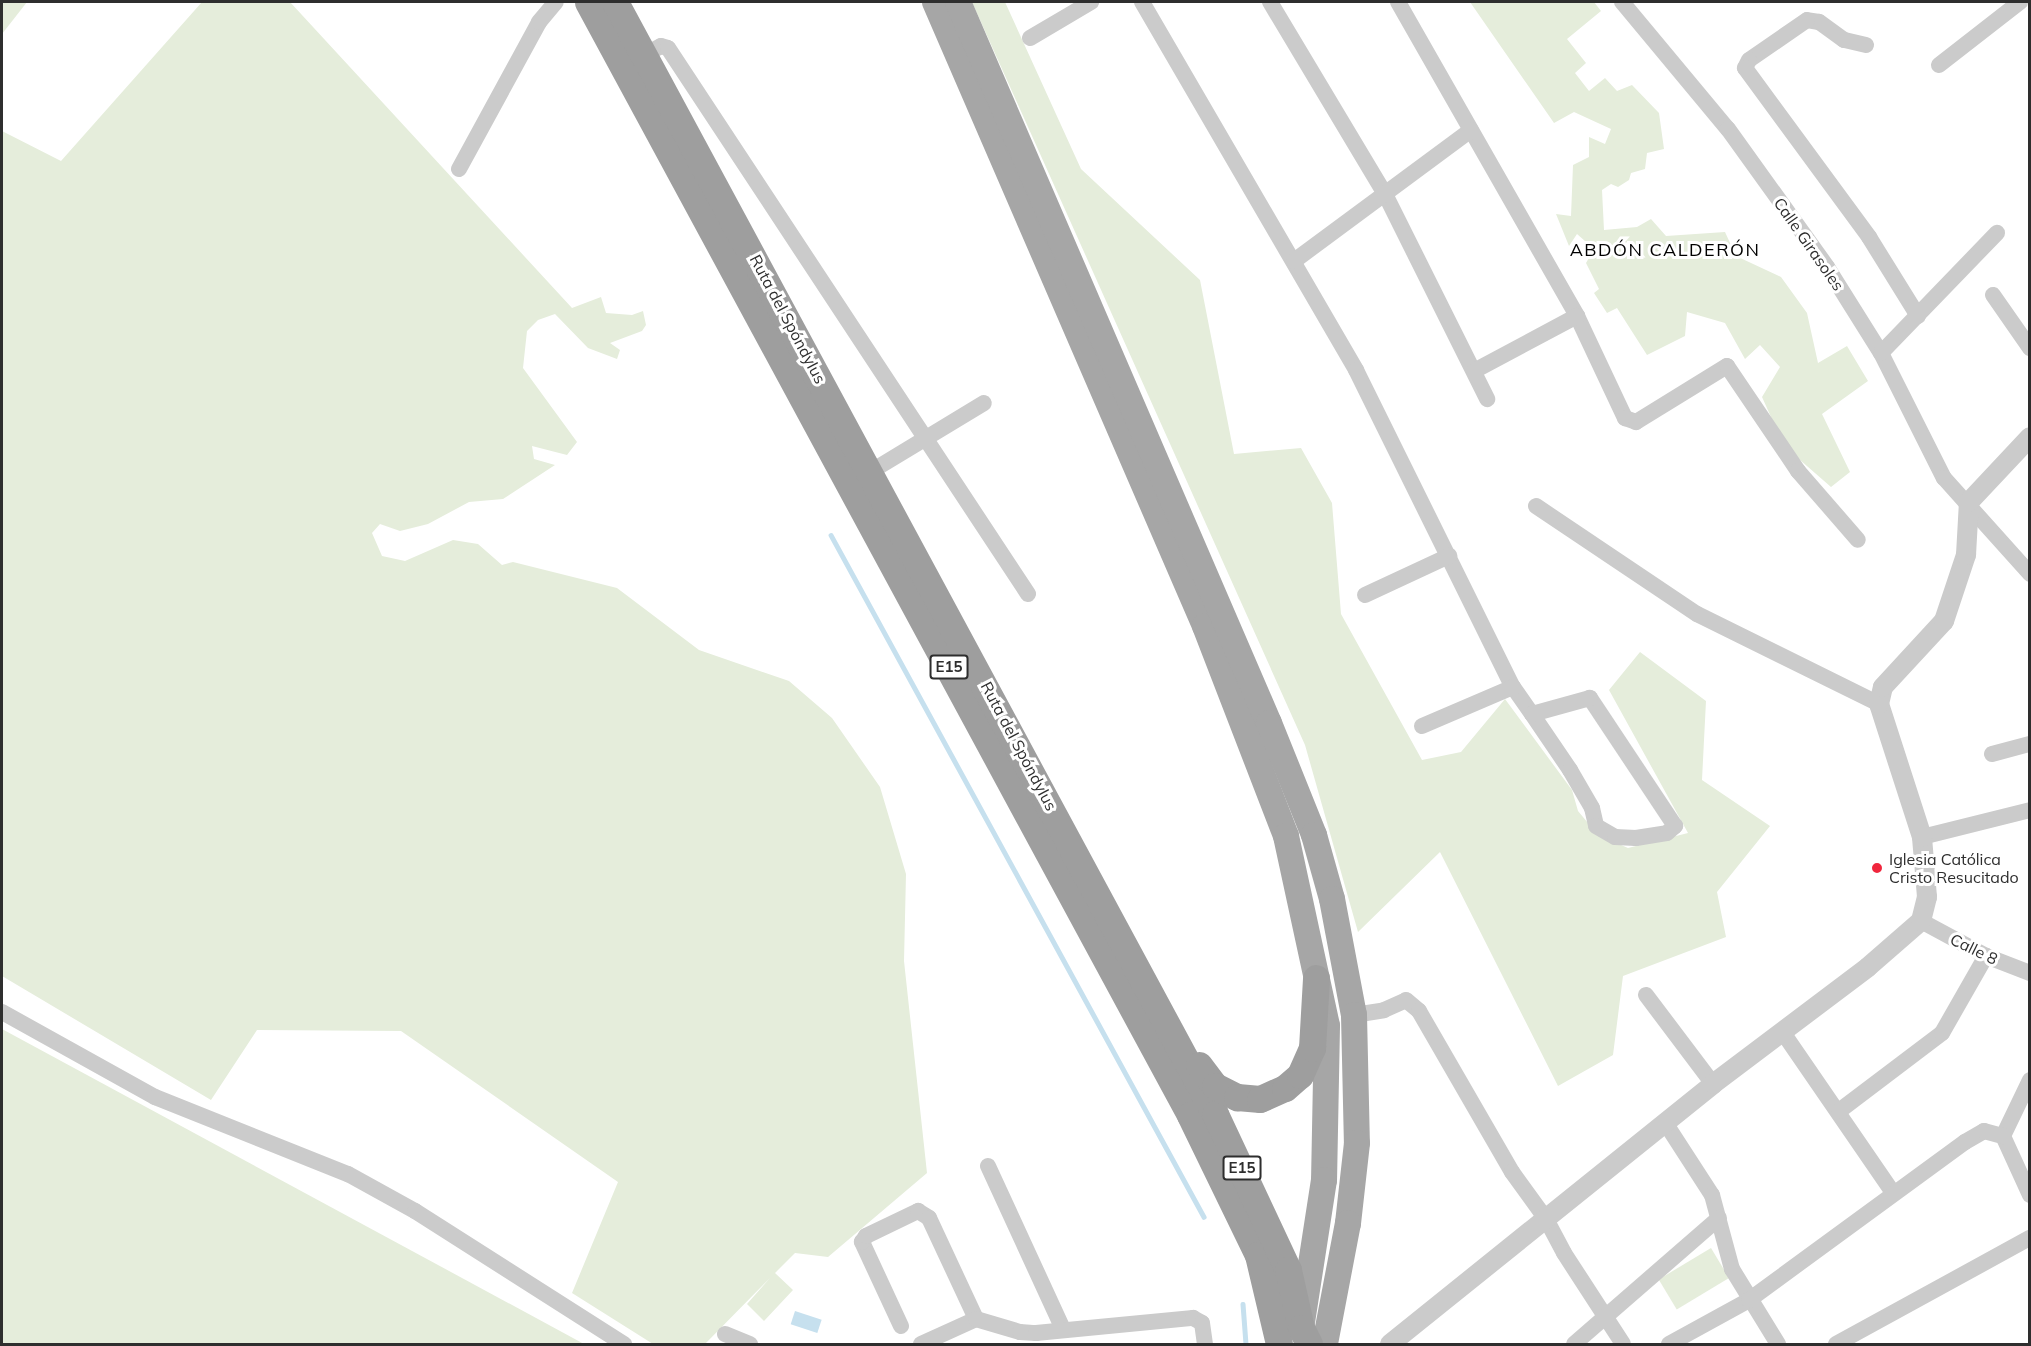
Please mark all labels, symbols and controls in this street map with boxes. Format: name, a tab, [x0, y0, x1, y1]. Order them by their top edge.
street label: Calle Girasoles	[1770, 194, 1848, 294]
district label: ABDÓN CALDERÓN	[1570, 239, 1760, 261]
street label: Ruta del Spóndylus	[746, 251, 830, 387]
road number: E15	[930, 655, 968, 679]
street label: Ruta del Spóndylus	[977, 678, 1061, 814]
place label: Iglesia Católica Cristo Resucitado	[1889, 849, 2019, 887]
marker: Iglesia Católica Cristo Resucitado	[1870, 861, 1884, 875]
street label: Calle 8	[1947, 929, 2001, 969]
road number: E15	[1222, 1156, 1262, 1180]

